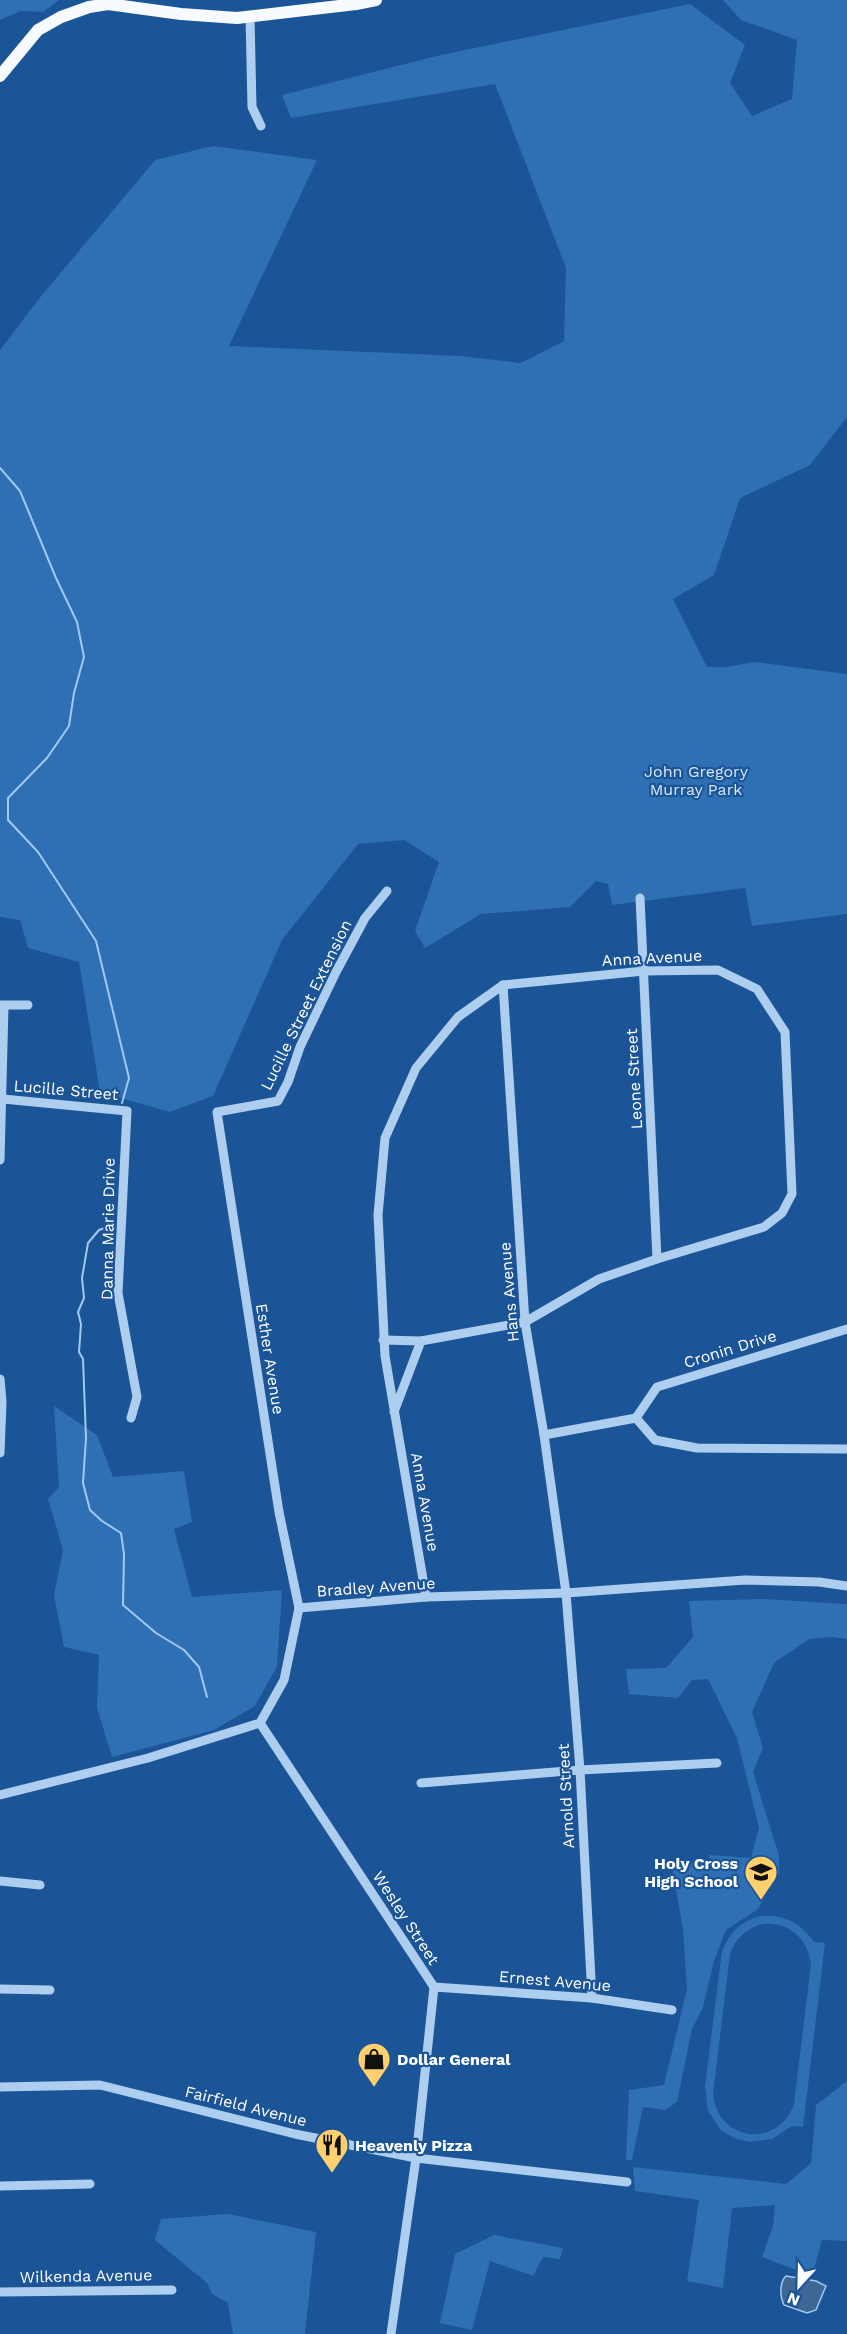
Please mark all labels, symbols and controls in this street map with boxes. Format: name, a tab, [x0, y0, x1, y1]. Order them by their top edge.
park label: John Gregory Murray Park	[644, 762, 749, 799]
street label: Lucille Street Extension	[256, 917, 356, 1093]
street label: Anna Avenue	[601, 946, 703, 970]
street label: Leone Street	[622, 1028, 646, 1130]
street label: Lucille Street	[13, 1076, 119, 1104]
street label: Danna Marie Drive	[97, 1158, 119, 1300]
street label: Hans Avenue	[495, 1241, 523, 1343]
street label: Esther Avenue	[252, 1302, 288, 1416]
street label: Cronin Drive	[681, 1326, 779, 1372]
street label: Anna Avenue	[407, 1451, 443, 1553]
street label: Bradley Avenue	[316, 1573, 436, 1601]
street label: Arnold Street	[554, 1743, 578, 1849]
place label: Holy Cross High School	[644, 1854, 739, 1891]
school or university icon: Holy Cross High School	[743, 1854, 779, 1901]
street label: Wesley Street	[369, 1868, 443, 1969]
street label: Ernest Avenue	[498, 1967, 612, 1995]
shop icon: Dollar General	[356, 2041, 392, 2088]
place label: Dollar General	[397, 2050, 511, 2069]
street label: Fairfield Avenue	[183, 2082, 309, 2130]
restaurant icon: Heavenly Pizza	[314, 2127, 350, 2174]
place label: Heavenly Pizza	[355, 2136, 473, 2155]
north arrow	[769, 2256, 829, 2316]
street label: Wilkenda Avenue	[20, 2265, 152, 2287]
text: N	[785, 2288, 803, 2310]

